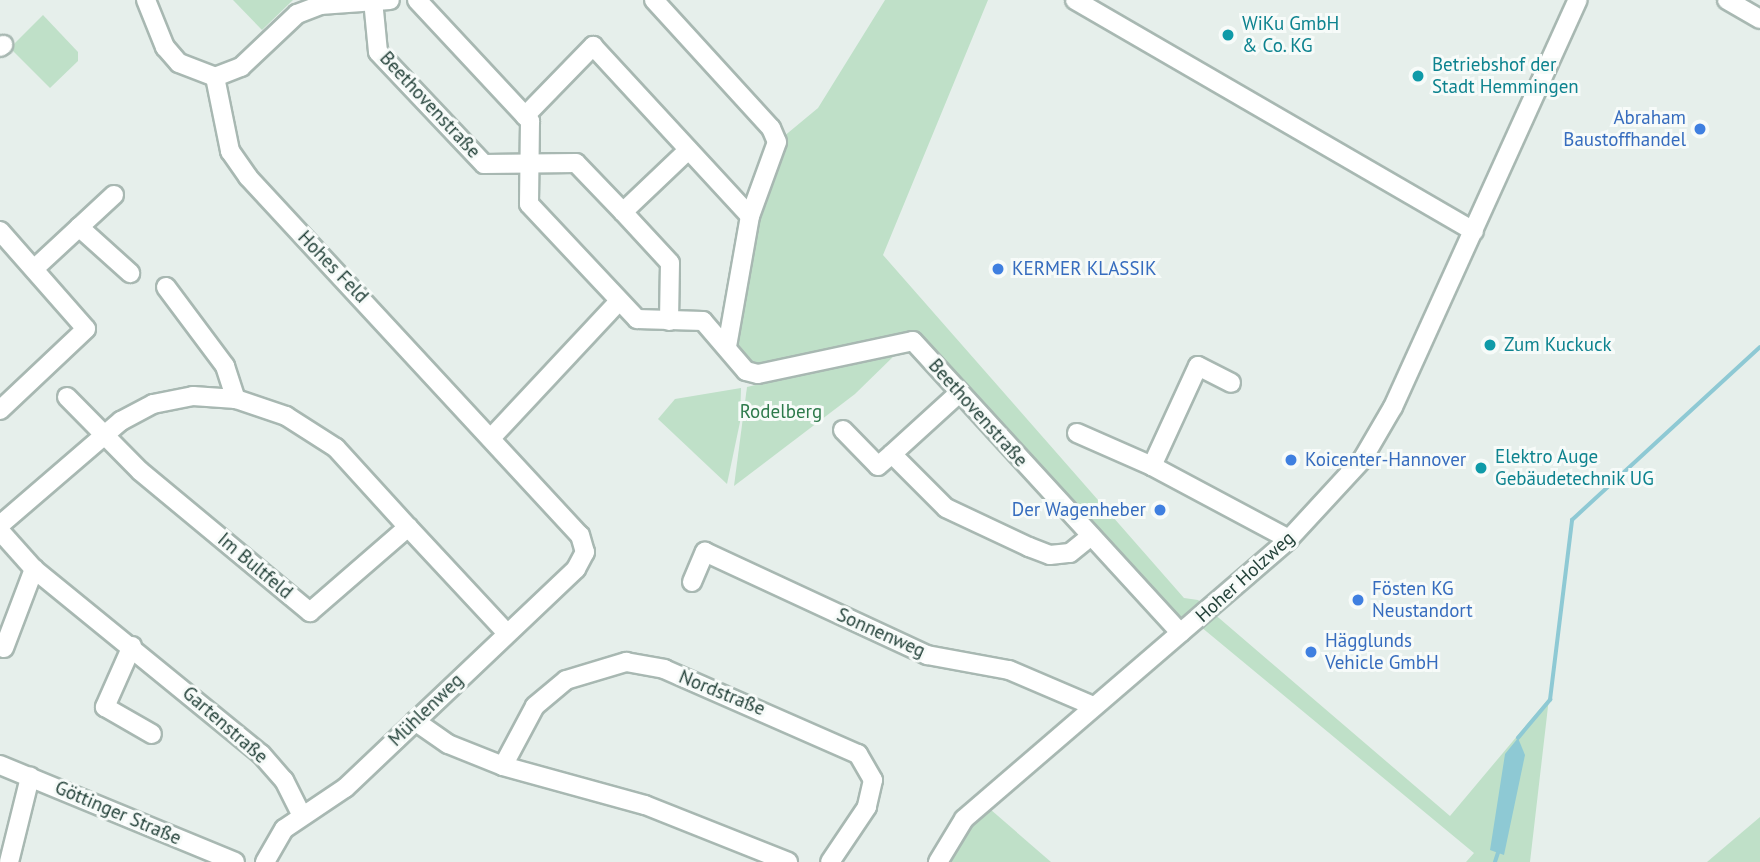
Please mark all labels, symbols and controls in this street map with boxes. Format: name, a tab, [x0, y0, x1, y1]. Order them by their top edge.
place label: WiKu GmbH & Co. KG	[1242, 13, 1339, 57]
marker: WiKu GmbH & Co. KG	[1220, 27, 1236, 43]
street label: Beethovenstraße	[375, 47, 485, 163]
place label: Betriebshof der Stadt Hemmingen	[1432, 54, 1579, 98]
marker: Betriebshof der Stadt Hemmingen	[1410, 68, 1426, 84]
place label: Abraham Baustoffhandel	[1563, 107, 1686, 151]
marker: Abraham Baustoffhandel	[1692, 121, 1708, 137]
street label: Hohes Feld	[293, 226, 373, 308]
place label: KERMER KLASSIK	[1012, 258, 1157, 280]
marker: KERMER KLASSIK	[990, 261, 1006, 277]
place label: Zum Kuckuck	[1504, 334, 1612, 356]
marker: Zum Kuckuck	[1482, 337, 1498, 353]
street label: Beethovenstraße	[924, 354, 1032, 472]
park label: Rodelberg	[740, 401, 822, 423]
place label: Elektro Auge Gebäudetechnik UG	[1495, 446, 1654, 490]
place label: Koicenter-Hannover	[1305, 449, 1466, 471]
marker: Koicenter-Hannover	[1283, 452, 1299, 468]
marker: Elektro Auge Gebäudetechnik UG	[1473, 460, 1489, 476]
place label: Der Wagenheber	[1011, 499, 1146, 521]
marker: Der Wagenheber	[1152, 502, 1168, 518]
street label: Hoher Holzweg	[1191, 527, 1299, 627]
street label: Im Bultfeld	[213, 528, 297, 604]
place label: Fösten KG Neustandort	[1372, 578, 1473, 622]
marker: Fösten KG Neustandort	[1350, 592, 1366, 608]
street label: Sonnenweg	[833, 603, 929, 663]
place label: Hägglunds Vehicle GmbH	[1325, 630, 1439, 674]
marker: Hägglunds Vehicle GmbH	[1303, 644, 1319, 660]
street label: Nordstraße	[676, 665, 768, 721]
street label: Mühlenweg	[384, 669, 468, 751]
street label: Gartenstraße	[178, 682, 272, 768]
street label: Göttinger Straße	[51, 776, 185, 850]

